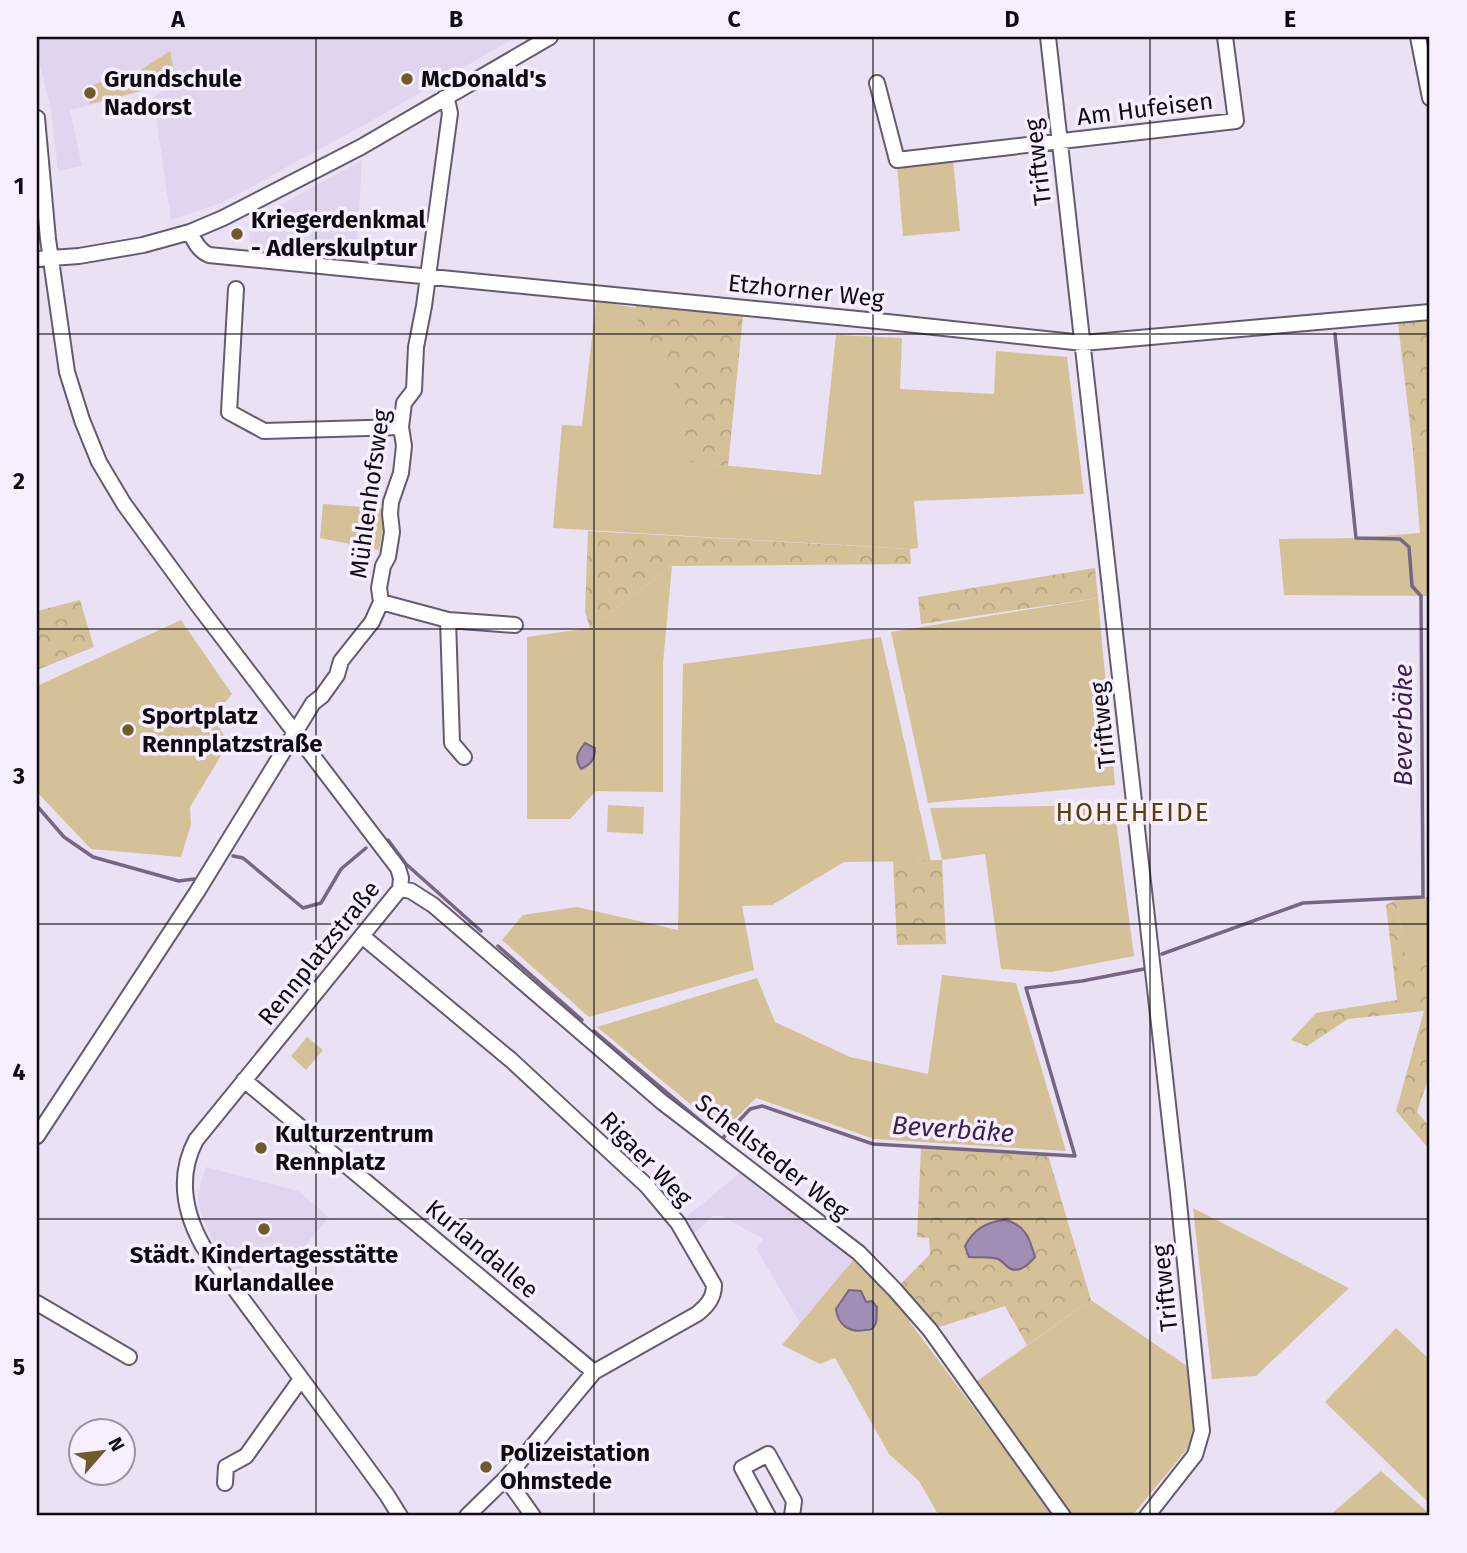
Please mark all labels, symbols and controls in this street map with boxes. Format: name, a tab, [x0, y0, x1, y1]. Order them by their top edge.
text: A	[170, 5, 185, 33]
text: B	[449, 5, 463, 33]
text: C	[727, 5, 741, 33]
text: D	[1005, 5, 1020, 33]
text: E	[1284, 5, 1296, 33]
place label: Grundschule Nadorst	[104, 65, 242, 121]
place label: McDonald's	[421, 65, 547, 93]
marker: McDonald's	[399, 71, 415, 87]
marker: Grundschule Nadorst	[82, 85, 98, 101]
street label: Am Hufeisen	[1075, 87, 1215, 131]
street label: Triftweg	[1019, 117, 1057, 207]
text: 1	[14, 172, 24, 200]
place label: Kriegerdenkmal - Adlerskulptur	[251, 206, 427, 262]
marker: Kriegerdenkmal - Adlerskulptur	[229, 226, 245, 242]
street label: Etzhorner Weg	[727, 269, 886, 313]
street label: Mühlenhofsweg	[344, 407, 396, 580]
text: 2	[13, 467, 25, 495]
water label: Beverbäke	[1388, 664, 1419, 786]
street label: Triftweg	[1084, 680, 1121, 770]
place label: Sportplatz Rennplatzstraße	[142, 702, 323, 758]
marker: Sportplatz Rennplatzstraße	[120, 722, 136, 738]
text: 3	[12, 762, 25, 790]
district label: HOHEHEIDE	[1055, 797, 1211, 828]
street label: Rennplatzstraße	[252, 875, 386, 1031]
text: 4	[13, 1058, 26, 1086]
street label: Schellsteder Weg	[690, 1089, 855, 1226]
street label: Rigaer Weg	[594, 1106, 698, 1212]
water label: Beverbäke	[891, 1110, 1015, 1149]
place label: Kulturzentrum Rennplatz	[275, 1120, 434, 1176]
marker: Kulturzentrum Rennplatz	[253, 1140, 269, 1156]
street label: Kurlandallee	[420, 1194, 544, 1304]
marker: Städt. Kindertagesstätte Kurlandallee	[256, 1221, 272, 1237]
place label: Städt. Kindertagesstätte Kurlandallee	[130, 1241, 398, 1297]
street label: Triftweg	[1146, 1243, 1183, 1333]
text: 5	[13, 1353, 25, 1381]
north arrow	[66, 1416, 136, 1486]
text: N	[103, 1433, 130, 1455]
place label: Polizeistation Ohmstede	[500, 1439, 650, 1495]
marker: Polizeistation Ohmstede	[478, 1459, 494, 1475]

